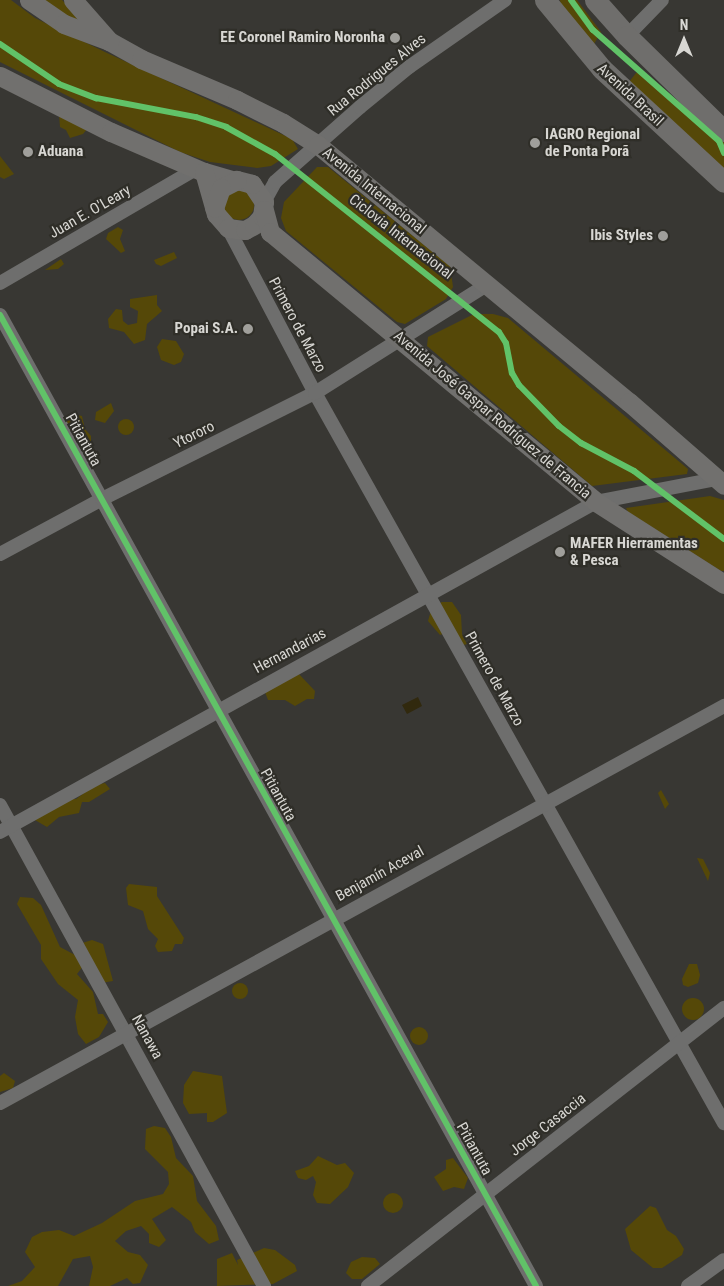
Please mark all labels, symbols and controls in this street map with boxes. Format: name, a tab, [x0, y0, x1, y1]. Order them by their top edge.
north arrow	[659, 15, 709, 65]
text: N	[680, 17, 688, 33]
place label: EE Coronel Ramiro Noronha	[220, 29, 385, 47]
street label: Rua Rodrigues Alves	[324, 30, 430, 120]
marker: EE Coronel Ramiro Noronha	[389, 32, 401, 44]
street label: Avenida Brasil	[593, 60, 667, 130]
place label: IAGRO Regional de Ponta Porã	[545, 125, 640, 160]
marker: IAGRO Regional de Ponta Porã	[529, 137, 541, 149]
place label: Aduana	[38, 143, 83, 161]
street label: Avenida Internacional	[319, 144, 429, 238]
marker: Aduana	[22, 146, 34, 158]
street label: Juan E. O'Leary	[46, 181, 134, 243]
street label: Ciclovia Internacional	[345, 191, 457, 283]
place label: Ibis Styles	[590, 227, 653, 245]
marker: Ibis Styles	[657, 230, 669, 242]
street label: Primero de Marzo	[264, 274, 330, 376]
place label: Popai S.A.	[175, 320, 238, 338]
marker: Popai S.A.	[242, 323, 254, 335]
street label: Avenida José Gaspar Rodríguez de Francia	[390, 327, 594, 503]
street label: Pitiantuta	[61, 411, 105, 469]
street label: Ytororo	[171, 417, 217, 453]
place label: MAFER Hierramentas & Pesca	[570, 534, 698, 569]
marker: MAFER Hierramentas & Pesca	[554, 546, 566, 558]
street label: Hernandarias	[251, 624, 329, 678]
street label: Primero de Marzo	[461, 629, 527, 729]
street label: Pitiantuta	[256, 766, 300, 824]
street label: Benjamín Aceval	[333, 842, 427, 906]
street label: Nanawa	[128, 1012, 166, 1062]
street label: Jorge Casaccia	[506, 1090, 590, 1160]
street label: Pitiantuta	[452, 1120, 496, 1178]

